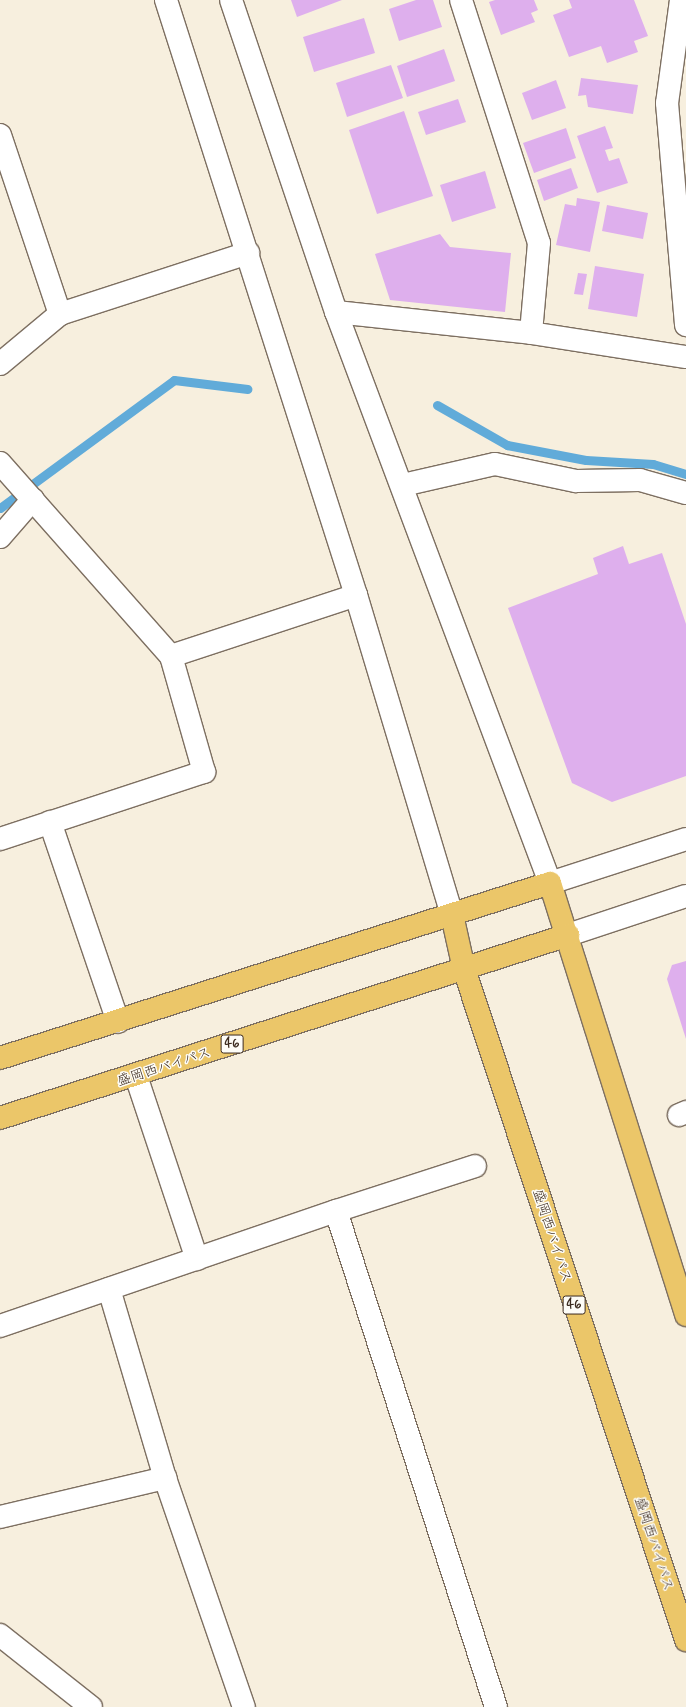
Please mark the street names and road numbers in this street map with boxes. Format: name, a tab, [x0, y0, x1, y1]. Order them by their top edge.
road number: 46	[220, 1033, 244, 1055]
street label: 盛岡西バイパス	[115, 1044, 213, 1090]
street label: 盛岡西バイパス	[529, 1187, 575, 1285]
road number: 46	[562, 1294, 586, 1316]
street label: 盛岡西バイパス	[631, 1495, 677, 1593]

